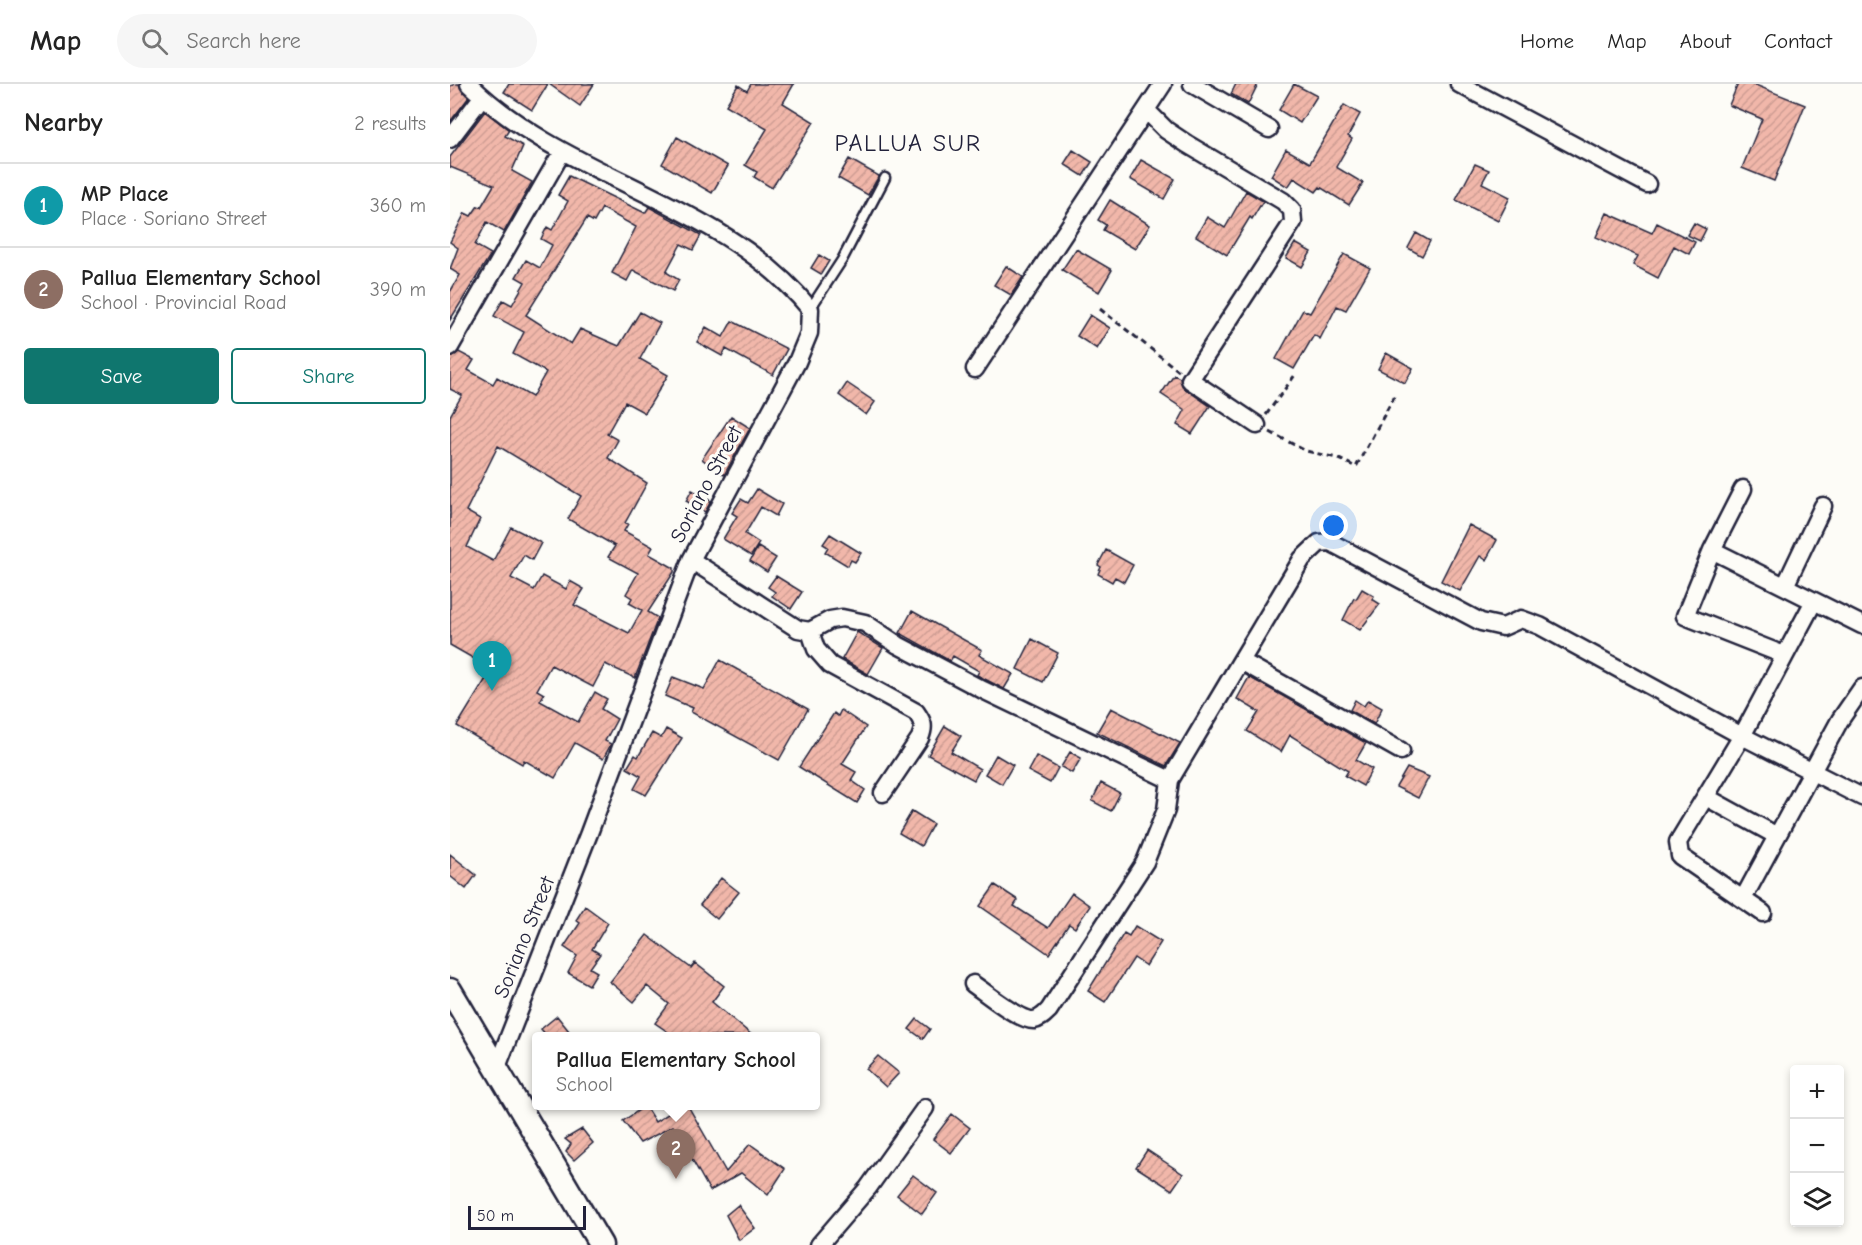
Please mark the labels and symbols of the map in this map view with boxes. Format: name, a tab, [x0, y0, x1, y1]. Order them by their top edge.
district label: PALLUA SUR	[835, 129, 982, 157]
street label: Soriano Street	[665, 421, 747, 547]
your location	[1319, 511, 1348, 540]
pin: 1	[472, 642, 512, 691]
street label: Soriano Street	[489, 872, 560, 1001]
pin: 2	[656, 1130, 696, 1179]
scale bar	[468, 1203, 586, 1230]

